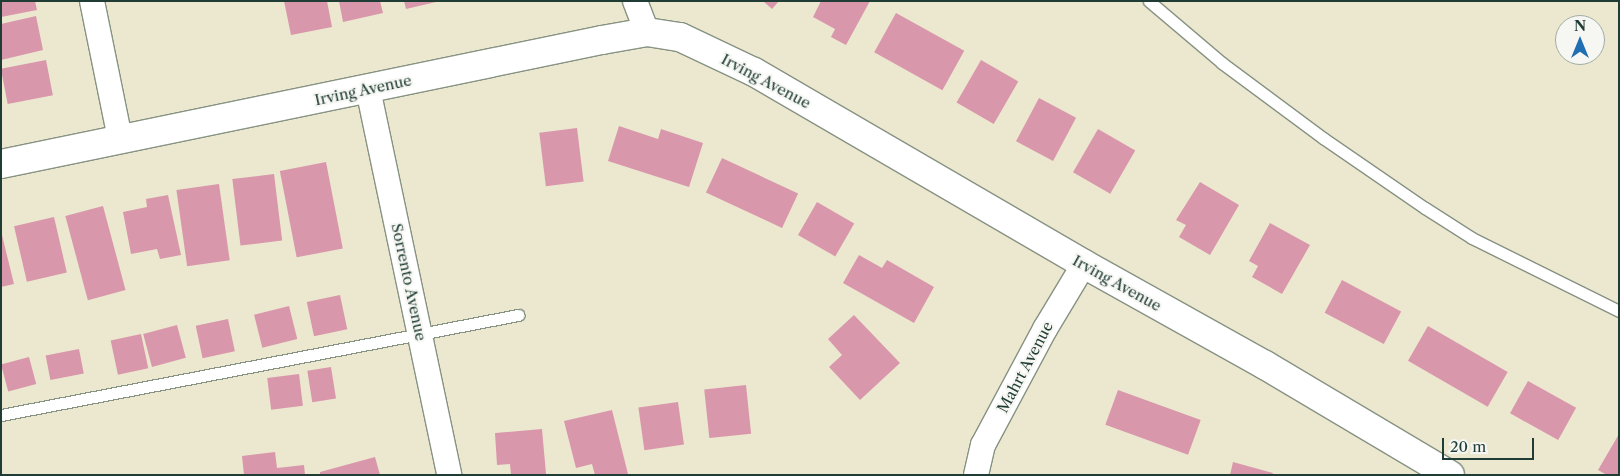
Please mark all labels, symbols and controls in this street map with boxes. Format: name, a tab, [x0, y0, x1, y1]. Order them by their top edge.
north arrow	[1555, 15, 1605, 65]
text: N	[1574, 17, 1586, 35]
street label: Irving Avenue	[718, 50, 814, 112]
street label: Irving Avenue	[313, 71, 413, 109]
street label: Sorrento Avenue	[388, 221, 430, 343]
street label: Irving Avenue	[1069, 251, 1165, 315]
street label: Mahrt Avenue	[993, 318, 1057, 416]
scale bar	[1445, 428, 1538, 460]
text: 20 m	[1450, 437, 1486, 456]

